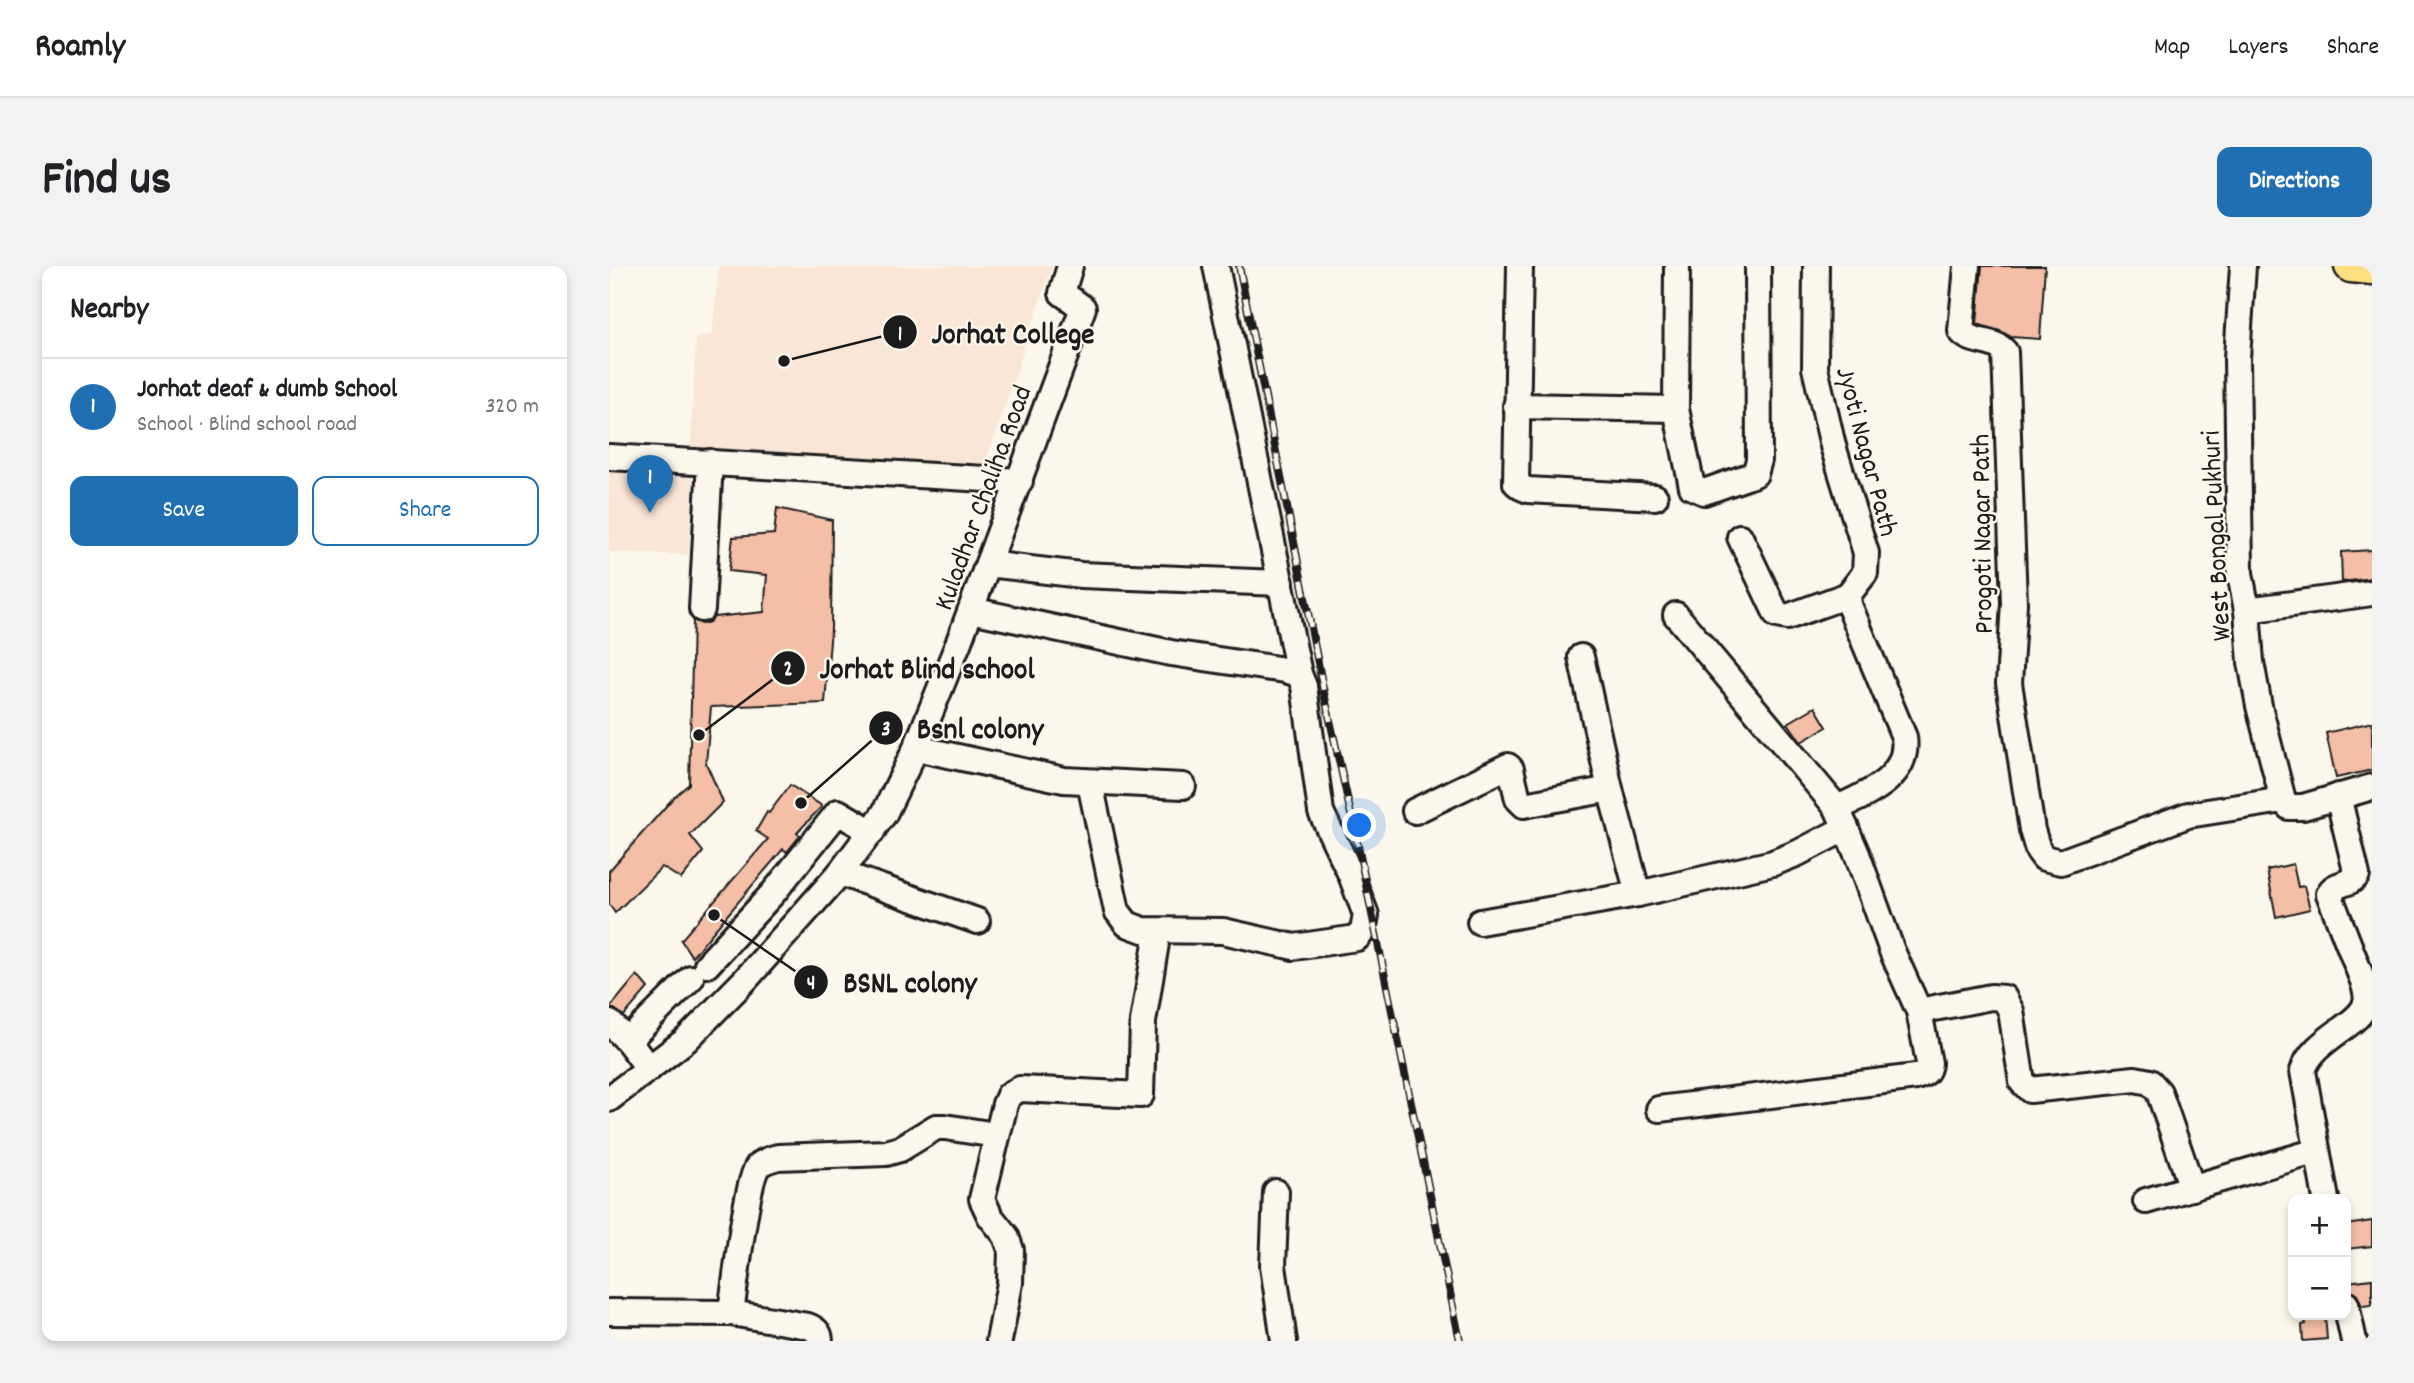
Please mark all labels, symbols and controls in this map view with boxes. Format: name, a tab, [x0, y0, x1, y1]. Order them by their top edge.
text: Roamly	[35, 25, 125, 72]
text: Map	[2154, 31, 2190, 65]
text: Layers	[2228, 31, 2289, 65]
text: Share	[2327, 31, 2379, 65]
text: Find us	[42, 147, 171, 217]
button: Directions	[2217, 147, 2372, 217]
text: Nearby	[70, 290, 148, 333]
callout: Jorhat College	[883, 307, 1109, 358]
text: Jorhat College	[931, 316, 1095, 359]
text: 1	[898, 321, 902, 351]
street label: Jyoti Nagar Path	[1822, 363, 1906, 542]
text: Jorhat deaf & dumb School	[137, 372, 397, 409]
street label: Kuladhar Chaliha Road	[926, 381, 1045, 617]
text: 1	[90, 391, 96, 424]
text: 320 m	[485, 391, 539, 424]
text: School · Blind school road	[137, 409, 357, 442]
street label: West Bongal Pukhuri	[2194, 429, 2244, 642]
street label: Progoti Nagar Path	[1963, 433, 2007, 634]
pin: 1	[627, 455, 673, 513]
button: Save	[70, 476, 298, 546]
button: Share	[312, 476, 539, 546]
callout: Jorhat Blind school	[770, 642, 1048, 693]
text: Jorhat Blind school	[819, 651, 1035, 694]
text: 2	[783, 656, 793, 686]
callout: Bsnl colony	[868, 702, 1058, 753]
text: Bsnl colony	[917, 711, 1045, 754]
text: 3	[881, 716, 891, 746]
your location	[1342, 808, 1376, 842]
callout: BSNL colony	[794, 956, 990, 1007]
text: BSNL colony	[843, 965, 979, 1008]
text: 4	[807, 970, 815, 1000]
map controls	[2288, 1194, 2351, 1320]
button: +	[2288, 1194, 2351, 1257]
button: −	[2288, 1257, 2351, 1320]

